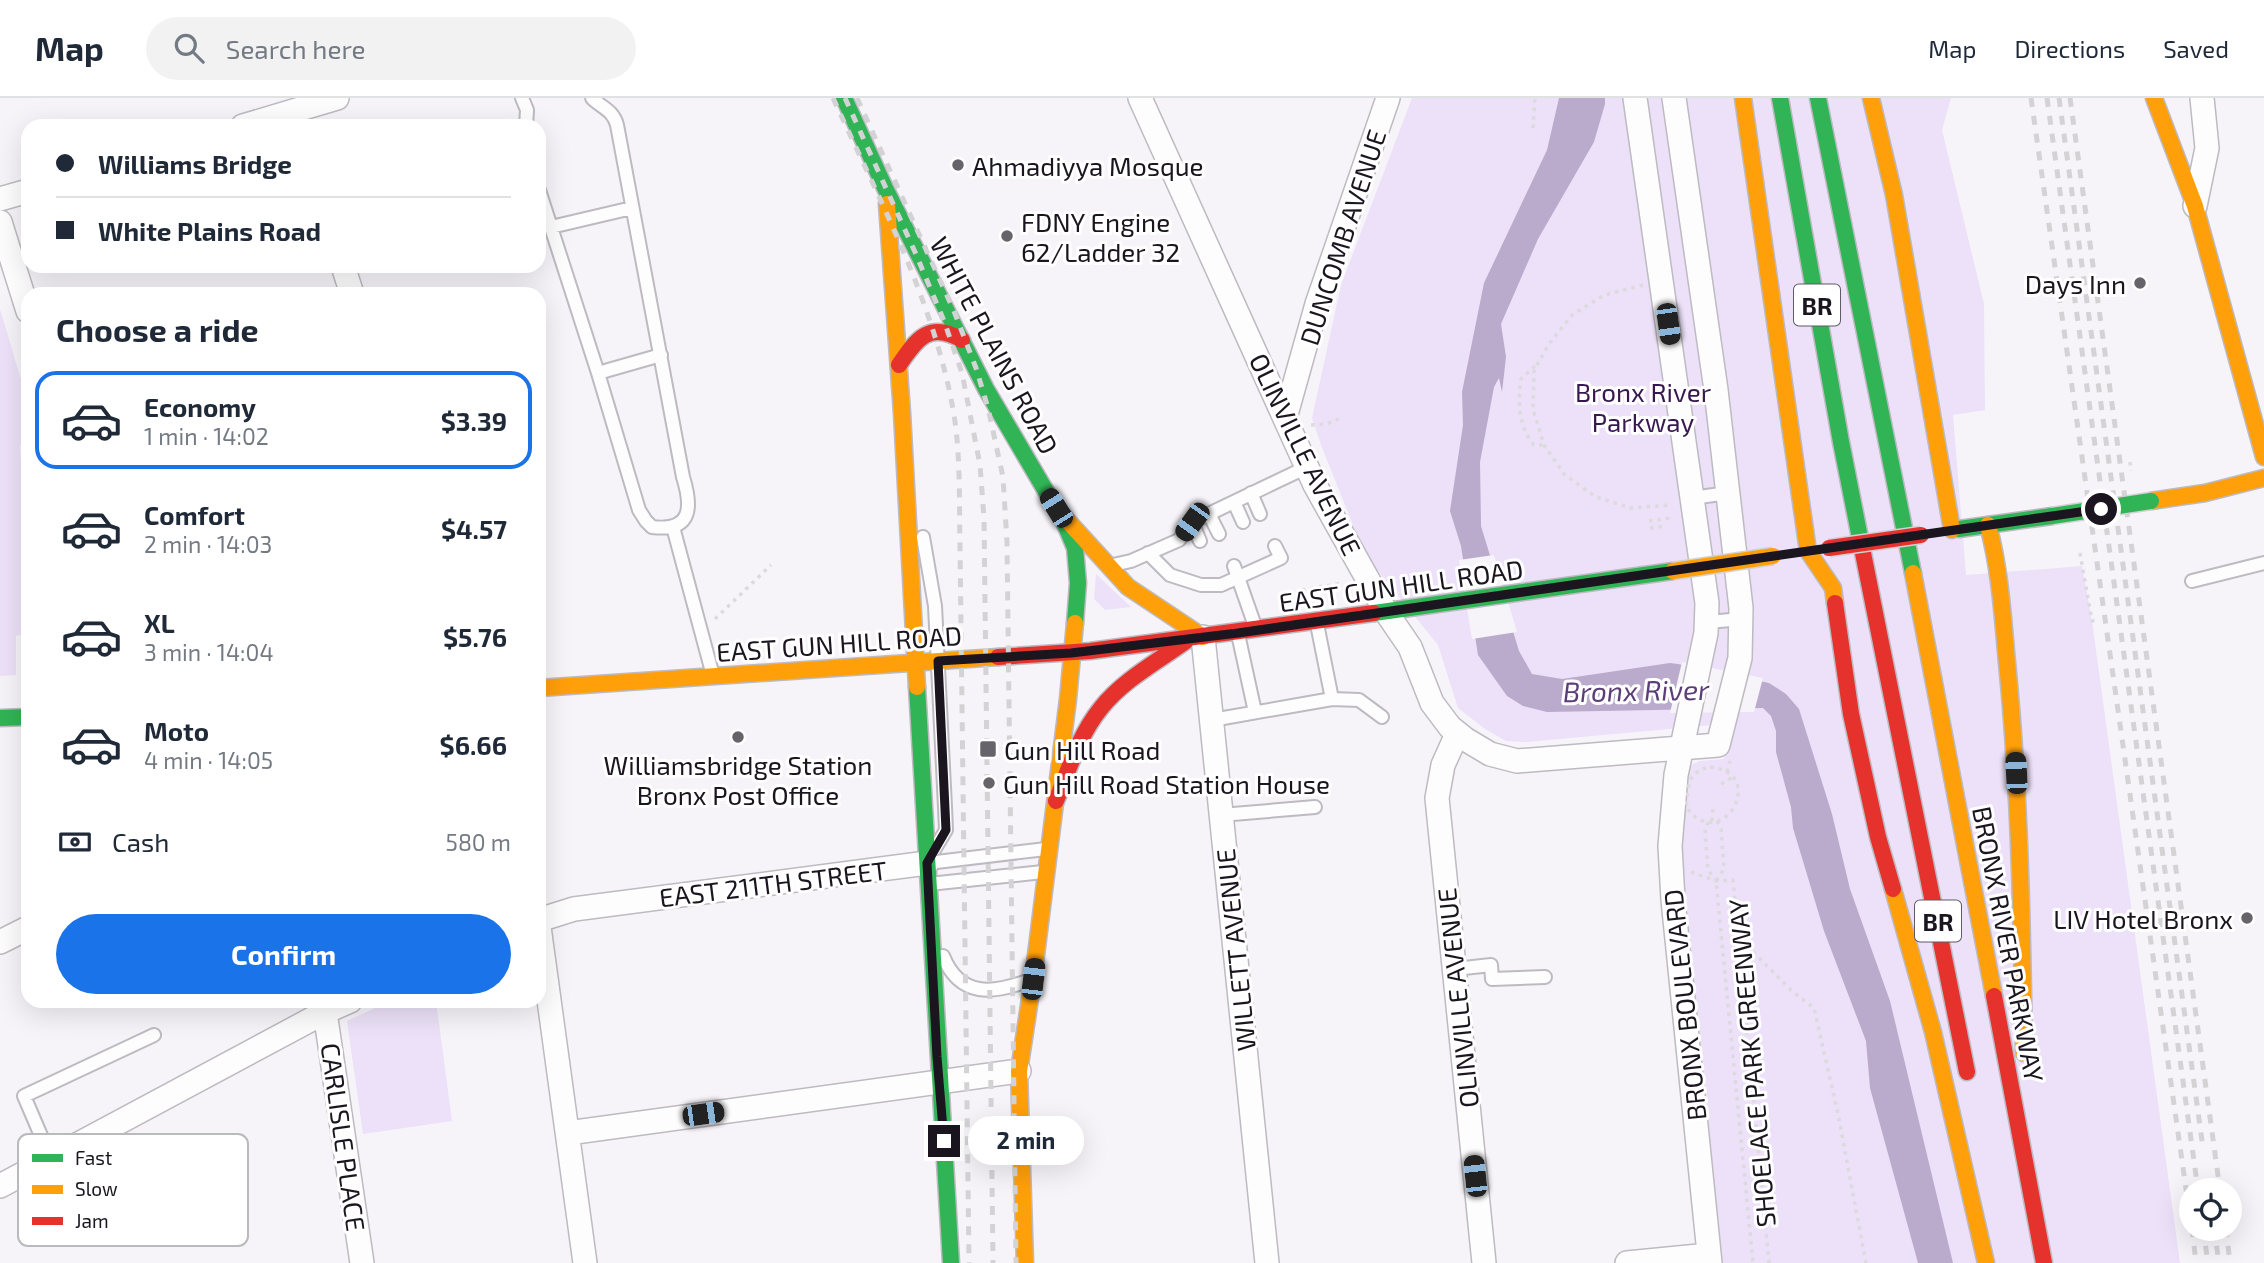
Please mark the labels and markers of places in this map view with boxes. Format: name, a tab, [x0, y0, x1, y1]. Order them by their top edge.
place label: Ahmadiyya Mosque	[972, 150, 1204, 181]
marker: Ahmadiyya Mosque	[950, 157, 966, 173]
place label: FDNY Engine 62/Ladder 32	[1021, 206, 1180, 267]
marker: FDNY Engine 62/Ladder 32	[999, 228, 1015, 244]
place label: Days Inn	[2025, 268, 2126, 299]
marker: Days Inn	[2132, 275, 2148, 291]
marker: Williamsbridge Station Bronx Post Office	[730, 729, 746, 745]
place label: Gun Hill Road	[1004, 734, 1160, 765]
marker: Gun Hill Road	[978, 739, 998, 759]
place label: Williamsbridge Station Bronx Post Office	[604, 749, 872, 810]
place label: Gun Hill Road Station House	[1003, 768, 1330, 799]
marker: Gun Hill Road Station House	[981, 775, 997, 791]
place label: LIV Hotel Bronx	[2053, 903, 2233, 934]
marker: LIV Hotel Bronx	[2239, 910, 2255, 926]

